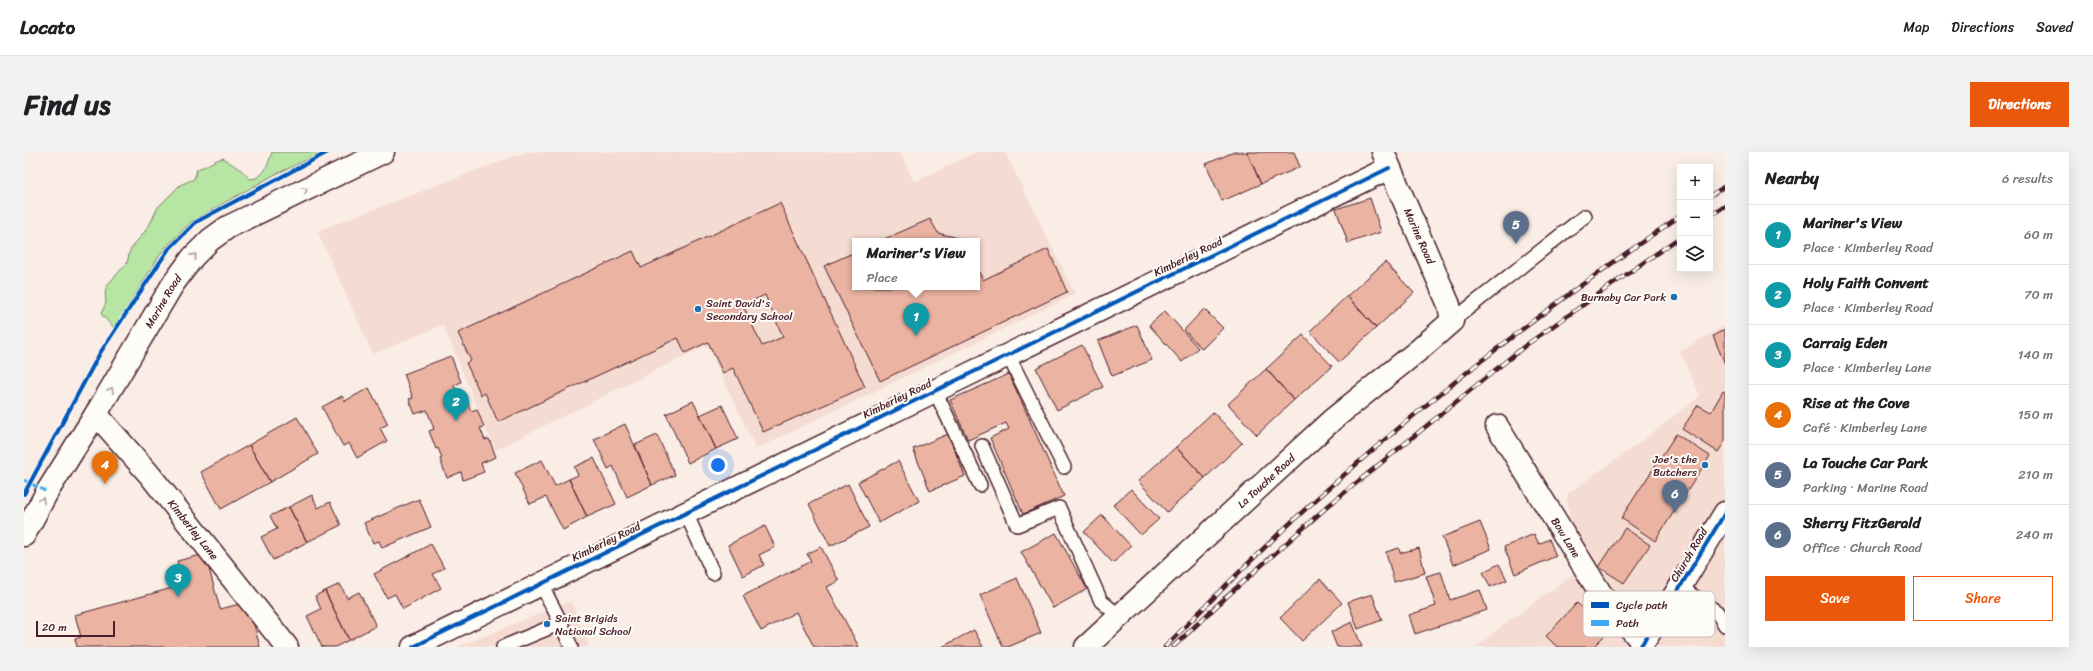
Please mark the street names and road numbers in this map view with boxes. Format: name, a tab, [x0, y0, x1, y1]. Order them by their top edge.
street label: Marine Road	[1398, 205, 1440, 268]
street label: Kimberley Road	[1150, 232, 1227, 282]
street label: Marine Road	[139, 269, 187, 332]
street label: Kimberley Road	[859, 374, 936, 424]
street label: La Touche Road	[1233, 448, 1300, 513]
street label: Kimberley Lane	[163, 495, 224, 564]
street label: Bow Lane	[1546, 513, 1586, 562]
street label: Kimberley Road	[568, 517, 645, 567]
street label: Church Road	[1665, 523, 1713, 586]

